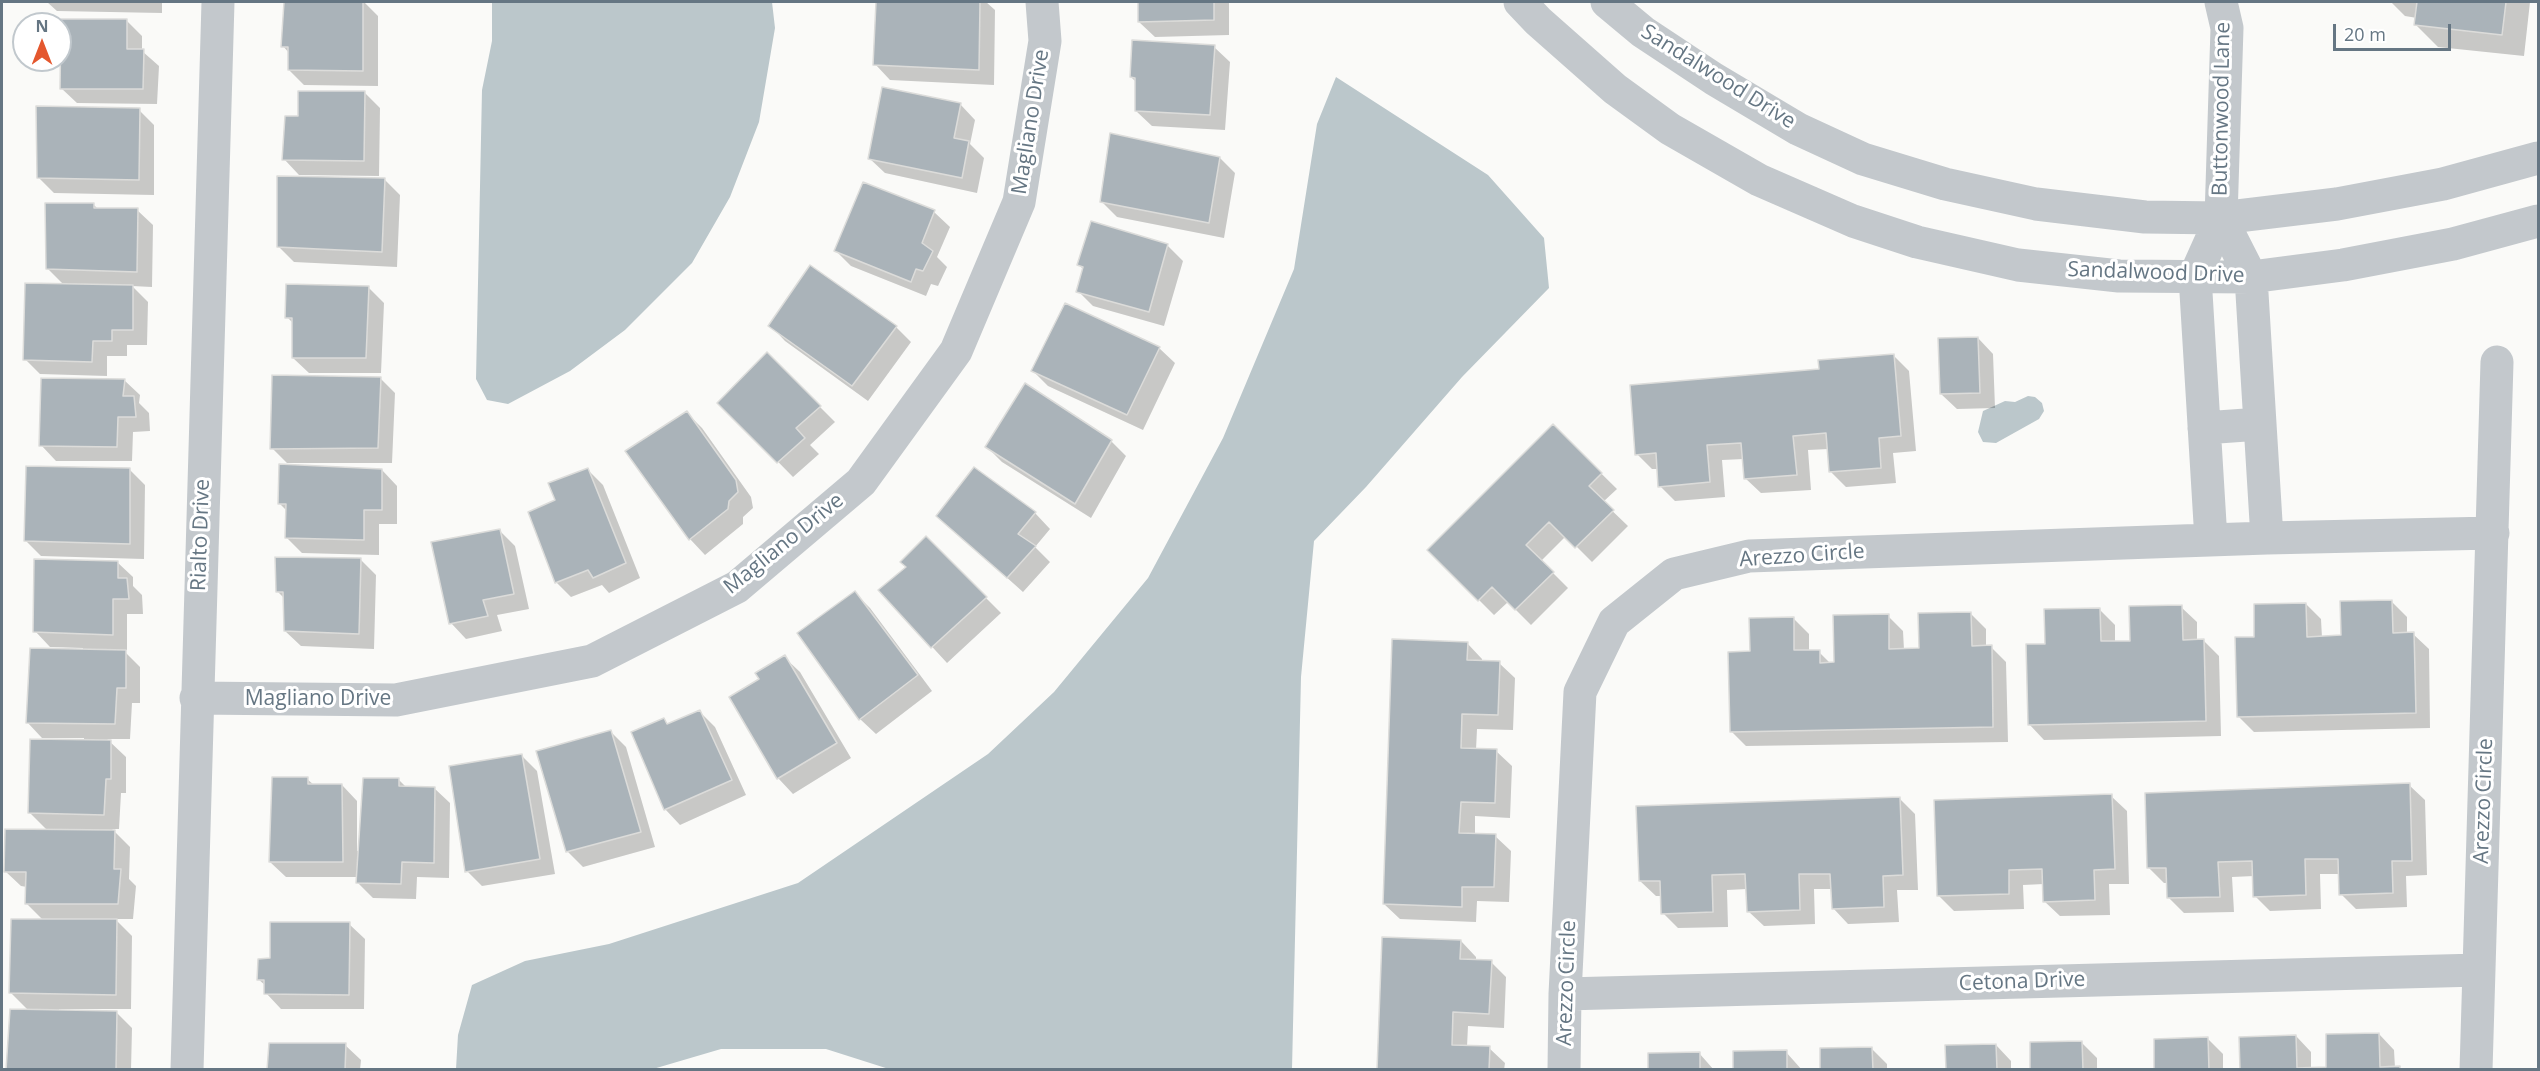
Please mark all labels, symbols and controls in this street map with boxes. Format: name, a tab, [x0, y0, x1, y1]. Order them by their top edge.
north arrow	[12, 12, 72, 72]
scale bar	[2336, 12, 2454, 50]
text: N	[35, 15, 49, 37]
street label: Sandalwood Drive	[1636, 19, 1800, 135]
street label: Buttonwood Lane	[2208, 22, 2236, 196]
text: 20 m	[2344, 22, 2386, 46]
street label: Magliano Drive	[1007, 48, 1055, 196]
street label: Sandalwood Drive	[2067, 257, 2245, 289]
street label: Rialto Drive	[186, 478, 216, 592]
street label: Magliano Drive	[719, 488, 849, 600]
street label: Arezzo Circle	[1738, 539, 1866, 573]
street label: Magliano Drive	[245, 686, 391, 712]
street label: Arezzo Circle	[2469, 738, 2499, 864]
street label: Arezzo Circle	[1552, 920, 1582, 1046]
street label: Cetona Drive	[1958, 967, 2086, 997]

